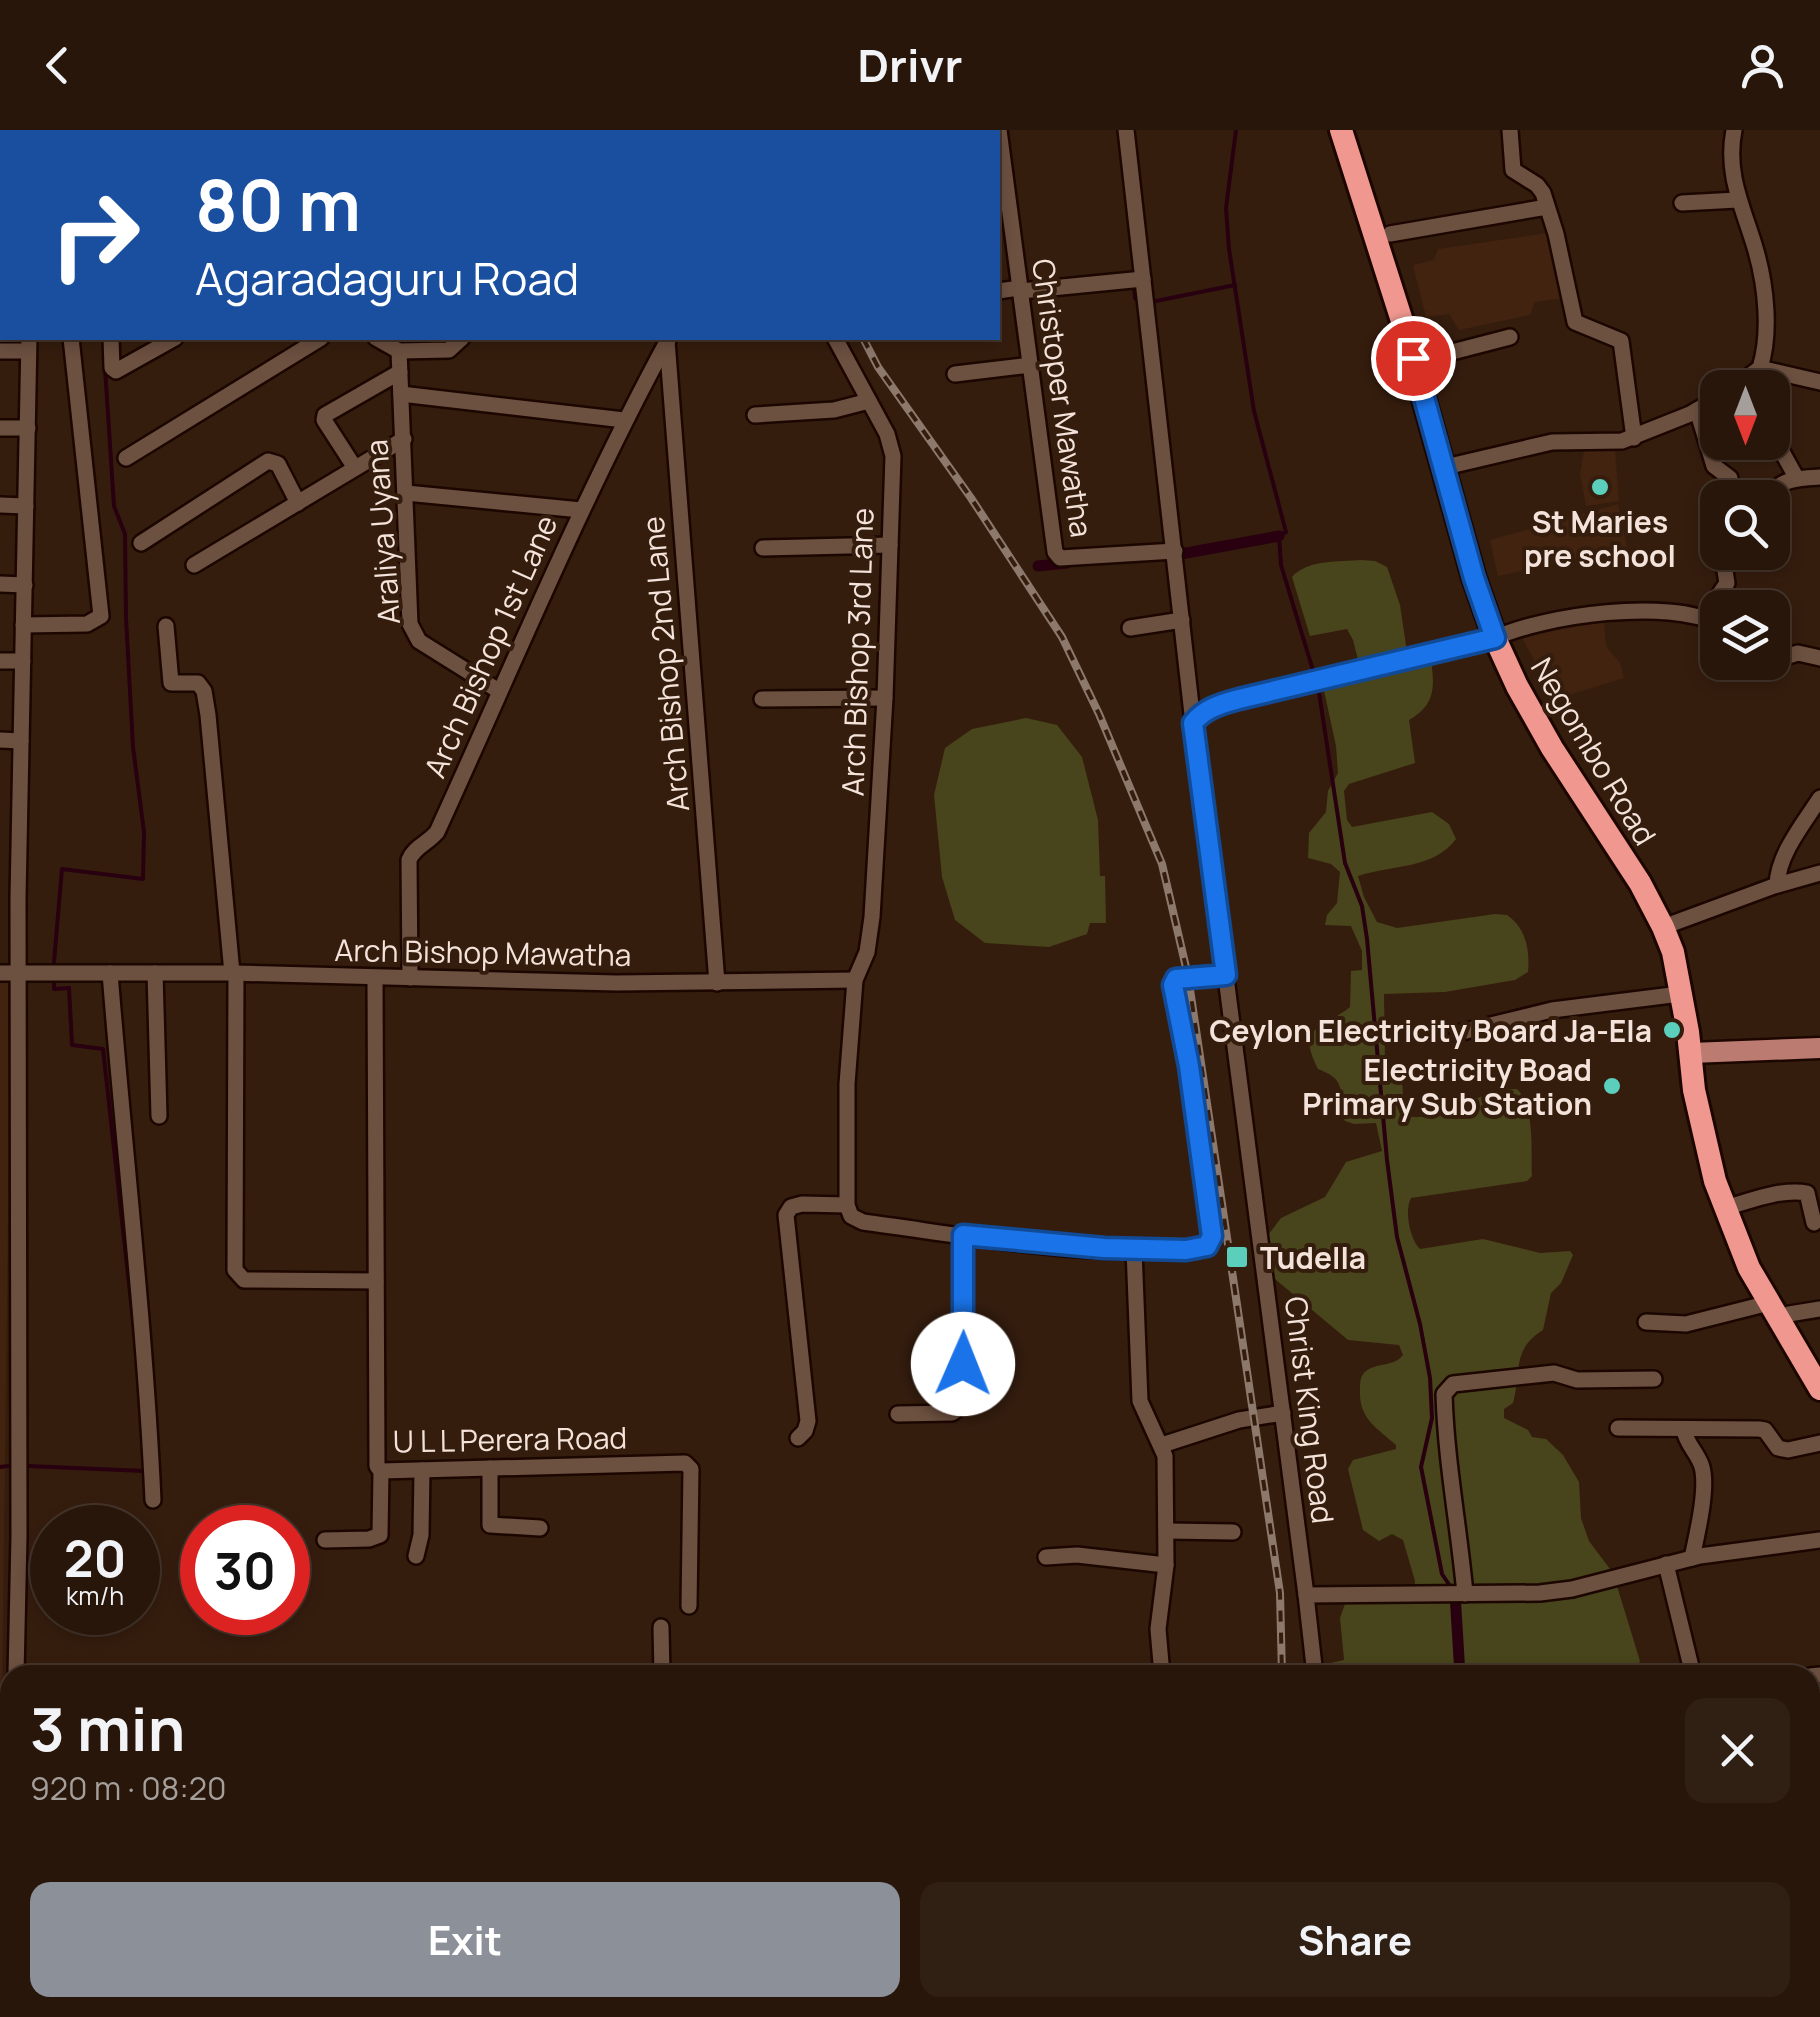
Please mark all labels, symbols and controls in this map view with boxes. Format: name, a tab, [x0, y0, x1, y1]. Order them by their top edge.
text: Drivr	[858, 34, 962, 96]
icon: back	[30, 38, 85, 93]
icon: person	[1735, 38, 1790, 93]
text: 80 m	[195, 156, 361, 252]
icon: right	[30, 170, 160, 300]
text: Agaradaguru Road	[195, 247, 579, 309]
street label: Christoper Mawatha	[1023, 256, 1103, 540]
pin	[1371, 316, 1456, 401]
icon: arrive	[1386, 331, 1441, 386]
north arrow	[1700, 370, 1790, 460]
map controls	[1700, 370, 1790, 680]
street label: Araliya Uyana	[355, 438, 409, 626]
marker: St Maries pre school	[1589, 476, 1611, 498]
button: search	[1700, 480, 1790, 570]
place label: St Maries pre school	[1524, 501, 1676, 576]
street label: Arch Bishop 3rd Lane	[831, 507, 883, 797]
street label: Arch Bishop 1st Lane	[414, 508, 566, 784]
street label: Arch Bishop 2nd Lane	[632, 515, 698, 813]
button: layers	[1700, 590, 1790, 680]
street label: Negombo Road	[1522, 650, 1666, 852]
street label: Arch Bishop Mawatha	[334, 929, 632, 975]
place label: Ceylon Electricity Board Ja-Ela	[1209, 1010, 1652, 1051]
marker: Ceylon Electricity Board Ja-Ela	[1661, 1019, 1683, 1041]
place label: Electricity Boad Primary Sub Station	[1302, 1049, 1592, 1124]
marker: Electricity Boad Primary Sub Station	[1601, 1075, 1623, 1097]
place label: Tudella	[1260, 1237, 1366, 1278]
marker: Tudella	[1224, 1244, 1250, 1270]
street label: Christ King Road	[1276, 1294, 1344, 1526]
position arrow	[911, 1312, 1015, 1416]
street label: U L L Perera Road	[393, 1416, 627, 1462]
speed limit sign: 30	[180, 1505, 310, 1635]
text: 20	[64, 1524, 126, 1592]
text: km/h	[66, 1578, 124, 1613]
text: 3 min	[30, 1687, 185, 1769]
button: close	[1685, 1698, 1790, 1803]
text: 920 m · 08:20	[30, 1766, 227, 1810]
button: Exit	[30, 1882, 900, 1997]
button: Share	[920, 1882, 1790, 1997]

